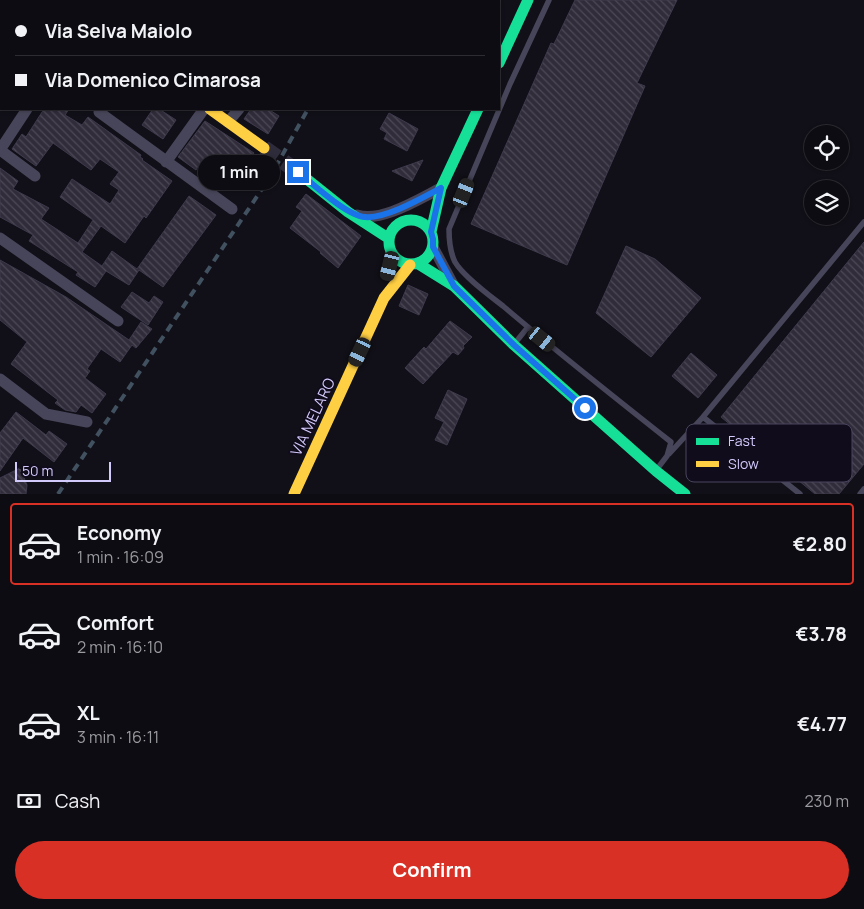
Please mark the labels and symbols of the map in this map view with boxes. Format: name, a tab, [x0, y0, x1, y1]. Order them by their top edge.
callout: 1 min	[198, 154, 280, 190]
route end	[287, 161, 309, 183]
car	[451, 176, 476, 210]
car	[379, 250, 400, 282]
car	[525, 324, 558, 354]
car	[346, 335, 373, 369]
street label: VIA MELARO	[285, 374, 340, 459]
route start	[574, 397, 596, 419]
legend	[686, 424, 852, 482]
text: Fast	[728, 431, 756, 450]
text: Slow	[728, 454, 759, 473]
scale bar	[15, 459, 111, 482]

